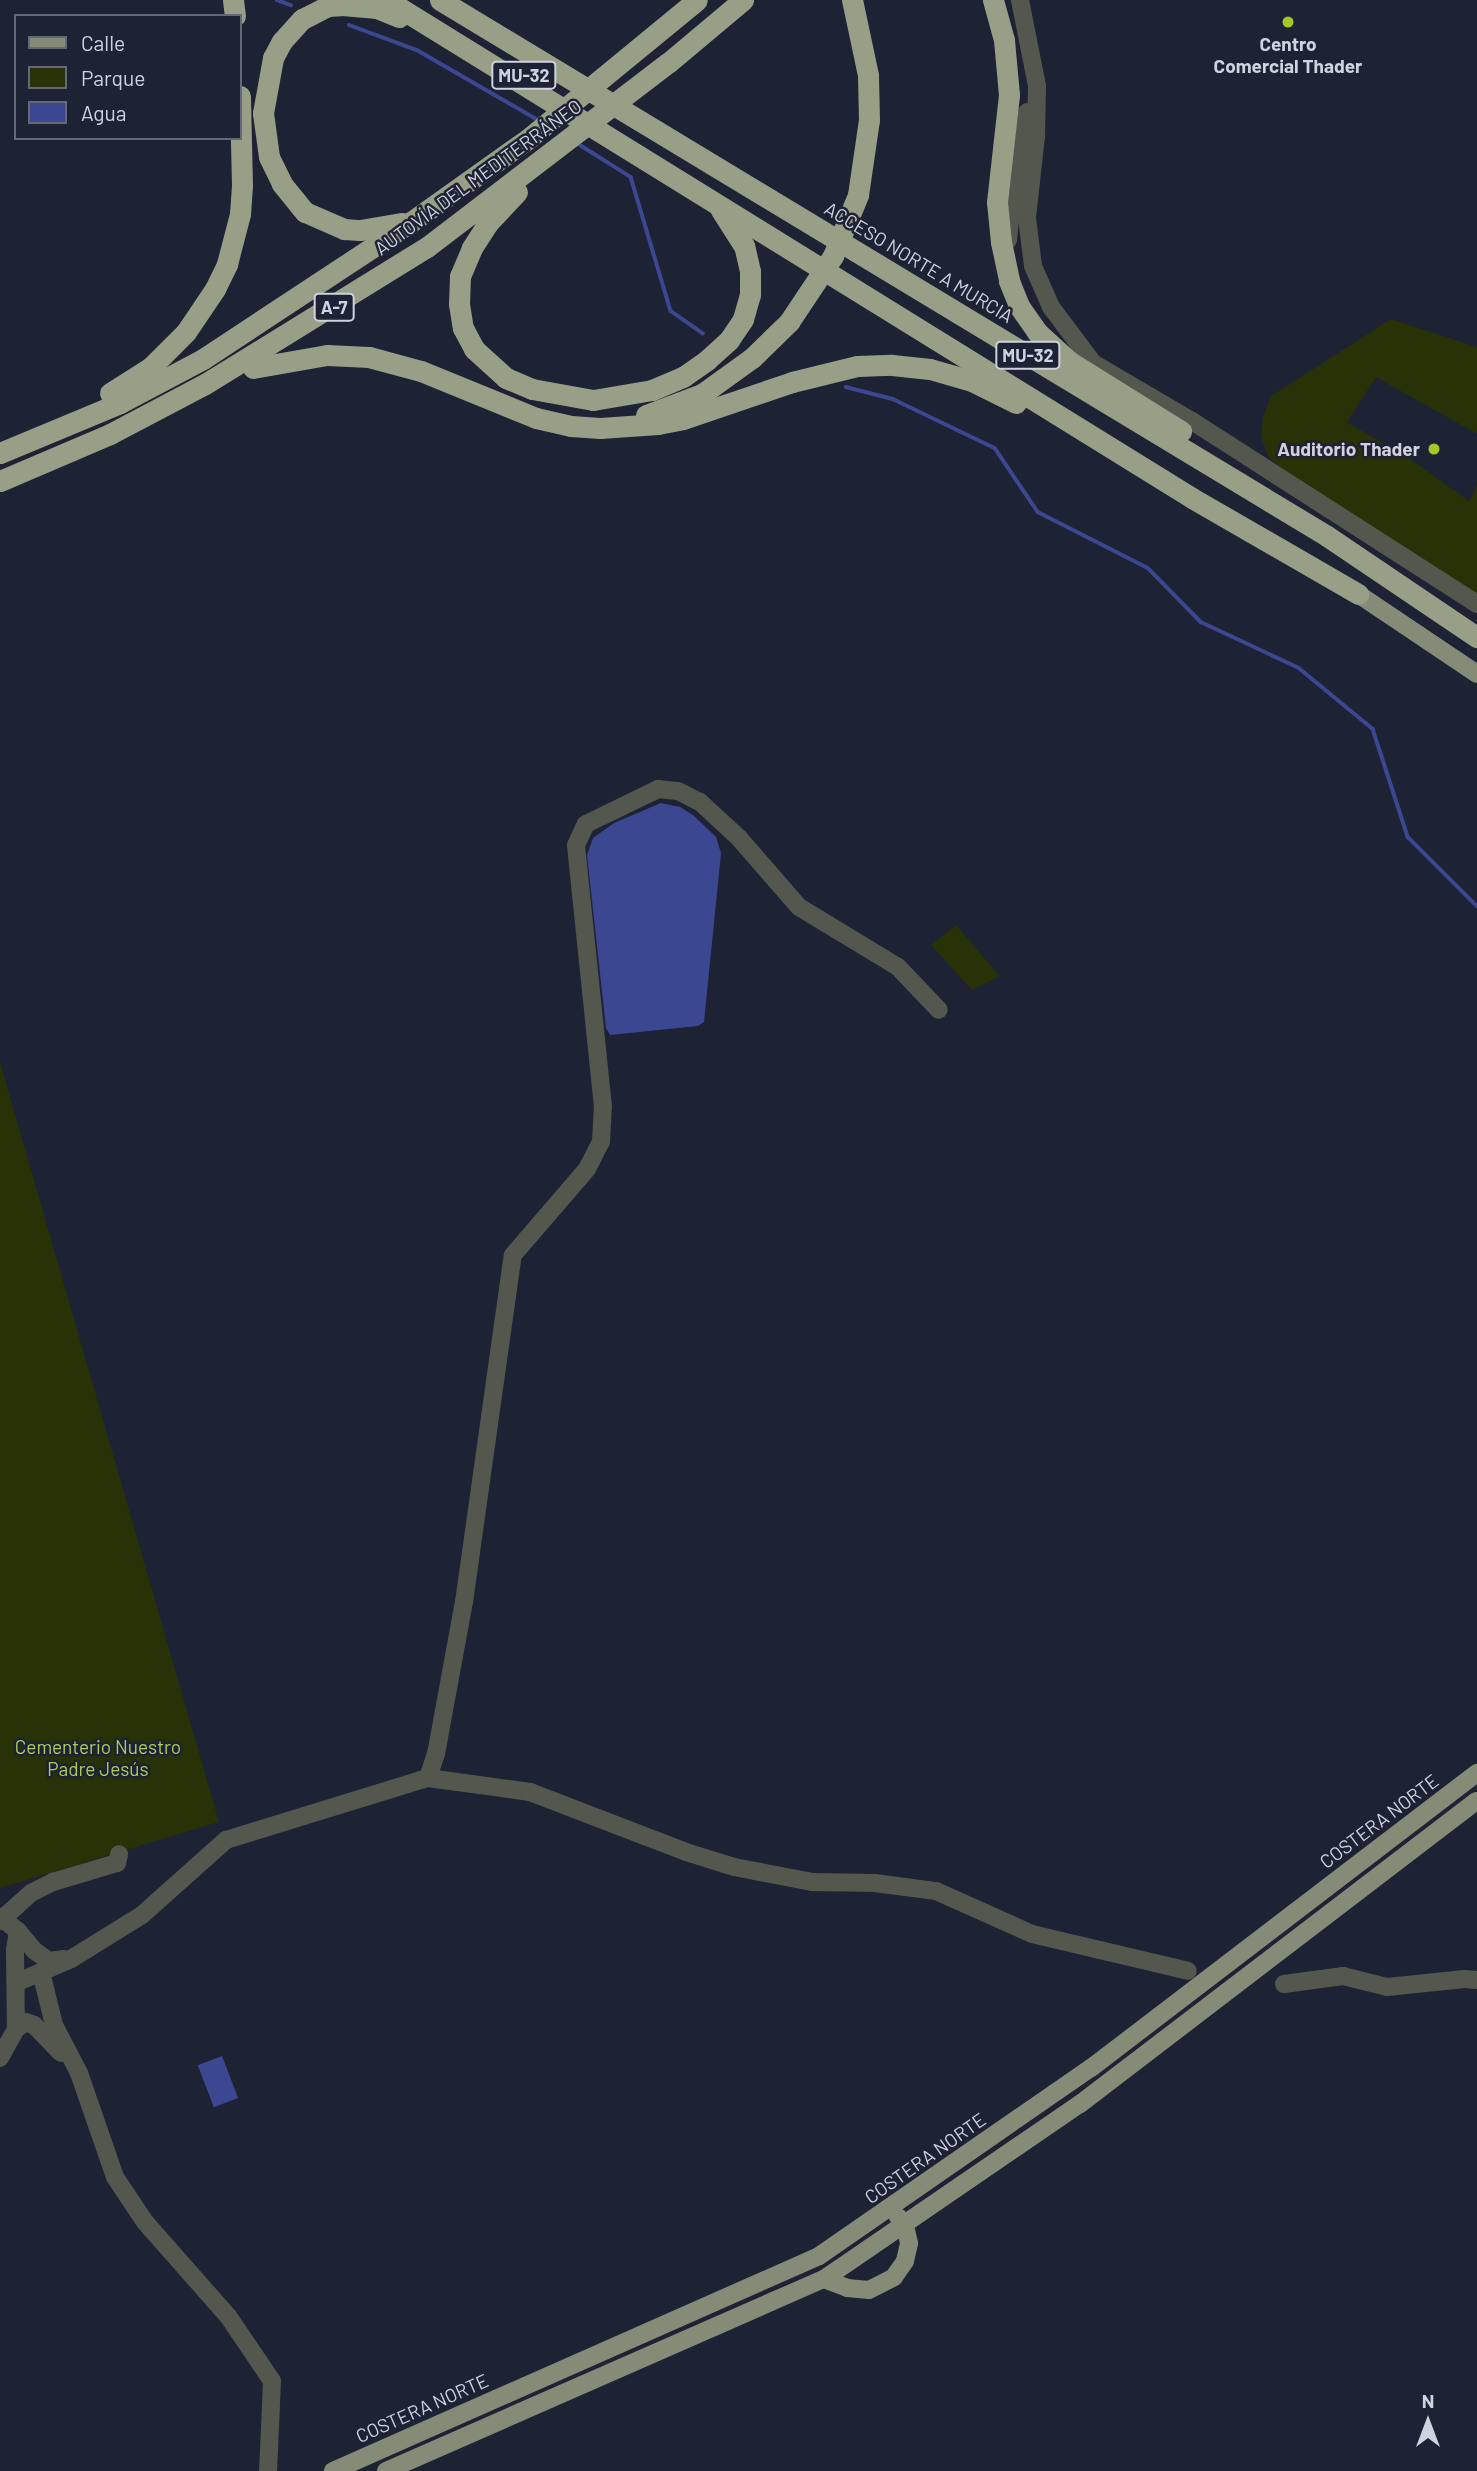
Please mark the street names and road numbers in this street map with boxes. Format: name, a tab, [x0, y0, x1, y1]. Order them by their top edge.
road number: MU-32	[491, 60, 557, 90]
street label: AUTOVÍA DEL MEDITERRÁNEO	[370, 94, 586, 260]
street label: ACCESO NORTE A MURCIA	[821, 197, 1017, 327]
road number: A-7	[313, 292, 355, 321]
road number: MU-32	[995, 340, 1061, 370]
street label: COSTERA NORTE	[1315, 1769, 1443, 1873]
street label: COSTERA NORTE	[860, 2108, 990, 2208]
street label: COSTERA NORTE	[352, 2369, 492, 2447]

